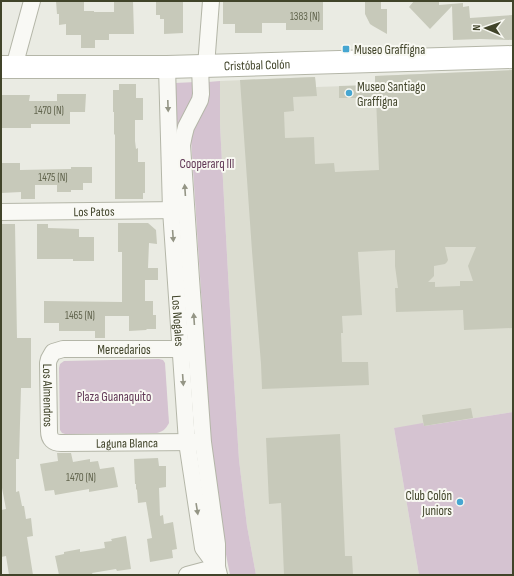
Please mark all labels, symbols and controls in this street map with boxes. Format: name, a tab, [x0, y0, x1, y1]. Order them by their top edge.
north arrow	[466, 8, 506, 48]
house number: 1383 (N)	[290, 10, 320, 23]
text: N	[470, 24, 483, 31]
place label: Museo Graffigna	[354, 42, 425, 58]
marker: Museo Graffigna	[341, 44, 351, 54]
street label: Cristóbal Colón	[224, 56, 290, 74]
place label: Museo Santiago Graffigna	[357, 79, 426, 110]
marker: Museo Santiago Graffigna	[344, 88, 354, 98]
one-way arrow	[165, 100, 171, 113]
house number: 1470 (N)	[34, 104, 64, 117]
park label: Cooperarq III	[180, 156, 235, 172]
house number: 1475 (N)	[38, 171, 68, 184]
one-way arrow	[182, 184, 189, 196]
street label: Los Patos	[73, 204, 115, 220]
one-way arrow	[169, 230, 176, 242]
street label: Los Nogales	[168, 295, 187, 347]
house number: 1465 (N)	[65, 309, 95, 322]
one-way arrow	[190, 313, 197, 325]
street label: Mercedarios	[97, 342, 151, 358]
street label: Los Almendros	[39, 364, 56, 427]
one-way arrow	[179, 374, 186, 386]
park label: Plaza Guanaquito	[77, 389, 151, 405]
street label: Laguna Blanca	[96, 435, 158, 452]
house number: 1470 (N)	[66, 471, 96, 484]
place label: Club Colón Juniors	[405, 488, 452, 519]
marker: Club Colón Juniors	[455, 497, 465, 507]
one-way arrow	[194, 503, 200, 515]

